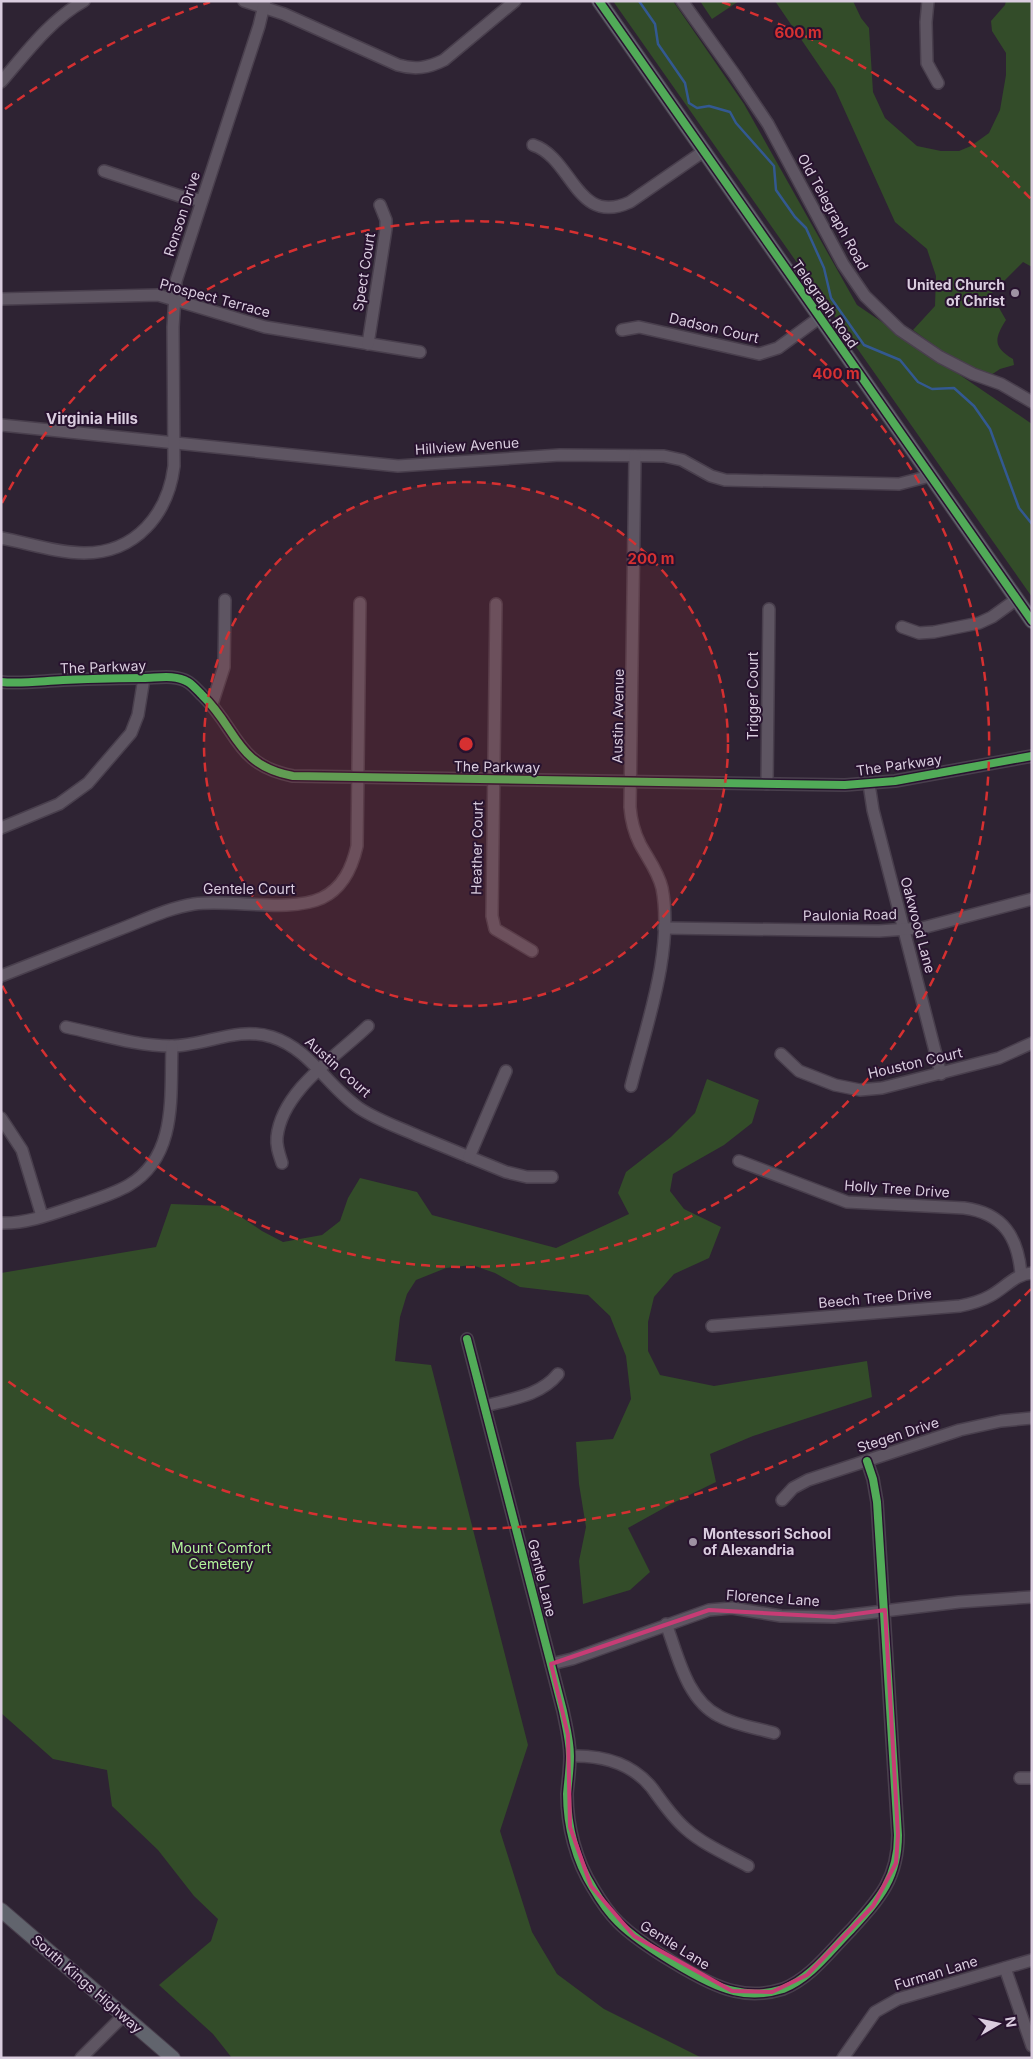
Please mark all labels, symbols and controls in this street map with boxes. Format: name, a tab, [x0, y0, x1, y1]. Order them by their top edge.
text: 600 m	[774, 23, 822, 42]
street label: Old Telegraph Road	[794, 151, 873, 273]
street label: Ronson Drive	[160, 169, 203, 258]
street label: Spect Court	[349, 231, 378, 312]
street label: Telegraph Road	[789, 256, 862, 351]
street label: Prospect Terrace	[158, 275, 272, 320]
place label: United Church of Christ	[907, 276, 1005, 309]
marker: United Church of Christ	[1009, 287, 1021, 299]
street label: Dadson Court	[668, 309, 761, 346]
text: 400 m	[812, 364, 860, 383]
district label: Virginia Hills	[46, 409, 138, 428]
street label: Hillview Avenue	[414, 433, 520, 458]
text: 200 m	[628, 549, 674, 568]
street label: Trigger Court	[744, 651, 761, 740]
street label: The Parkway	[60, 656, 147, 677]
street label: Austin Avenue	[608, 669, 627, 763]
centre of rings	[457, 735, 475, 753]
street label: The Parkway	[855, 750, 943, 779]
street label: The Parkway	[454, 757, 540, 776]
street label: Heather Court	[467, 801, 486, 895]
street label: Oakwood Lane	[897, 875, 940, 975]
street label: Gentele Court	[203, 880, 295, 897]
street label: Paulonia Road	[803, 905, 897, 924]
street label: Austin Court	[302, 1033, 375, 1101]
street label: Houston Court	[866, 1043, 964, 1082]
street label: Holly Tree Drive	[844, 1176, 950, 1201]
street label: Beech Tree Drive	[817, 1284, 932, 1311]
street label: Stegen Drive	[855, 1413, 941, 1456]
place label: Montessori School of Alexandria	[703, 1525, 831, 1558]
marker: Montessori School of Alexandria	[687, 1536, 699, 1548]
street label: Gentle Lane	[525, 1537, 560, 1618]
park label: Mount Comfort Cemetery	[171, 1539, 272, 1572]
street label: Florence Lane	[726, 1586, 820, 1609]
street label: Gentle Lane	[637, 1916, 713, 1973]
street label: South Kings Highway	[28, 1931, 146, 2036]
street label: Furman Lane	[892, 1952, 980, 1993]
north arrow	[973, 1999, 1023, 2049]
text: N	[1002, 2015, 1021, 2028]

